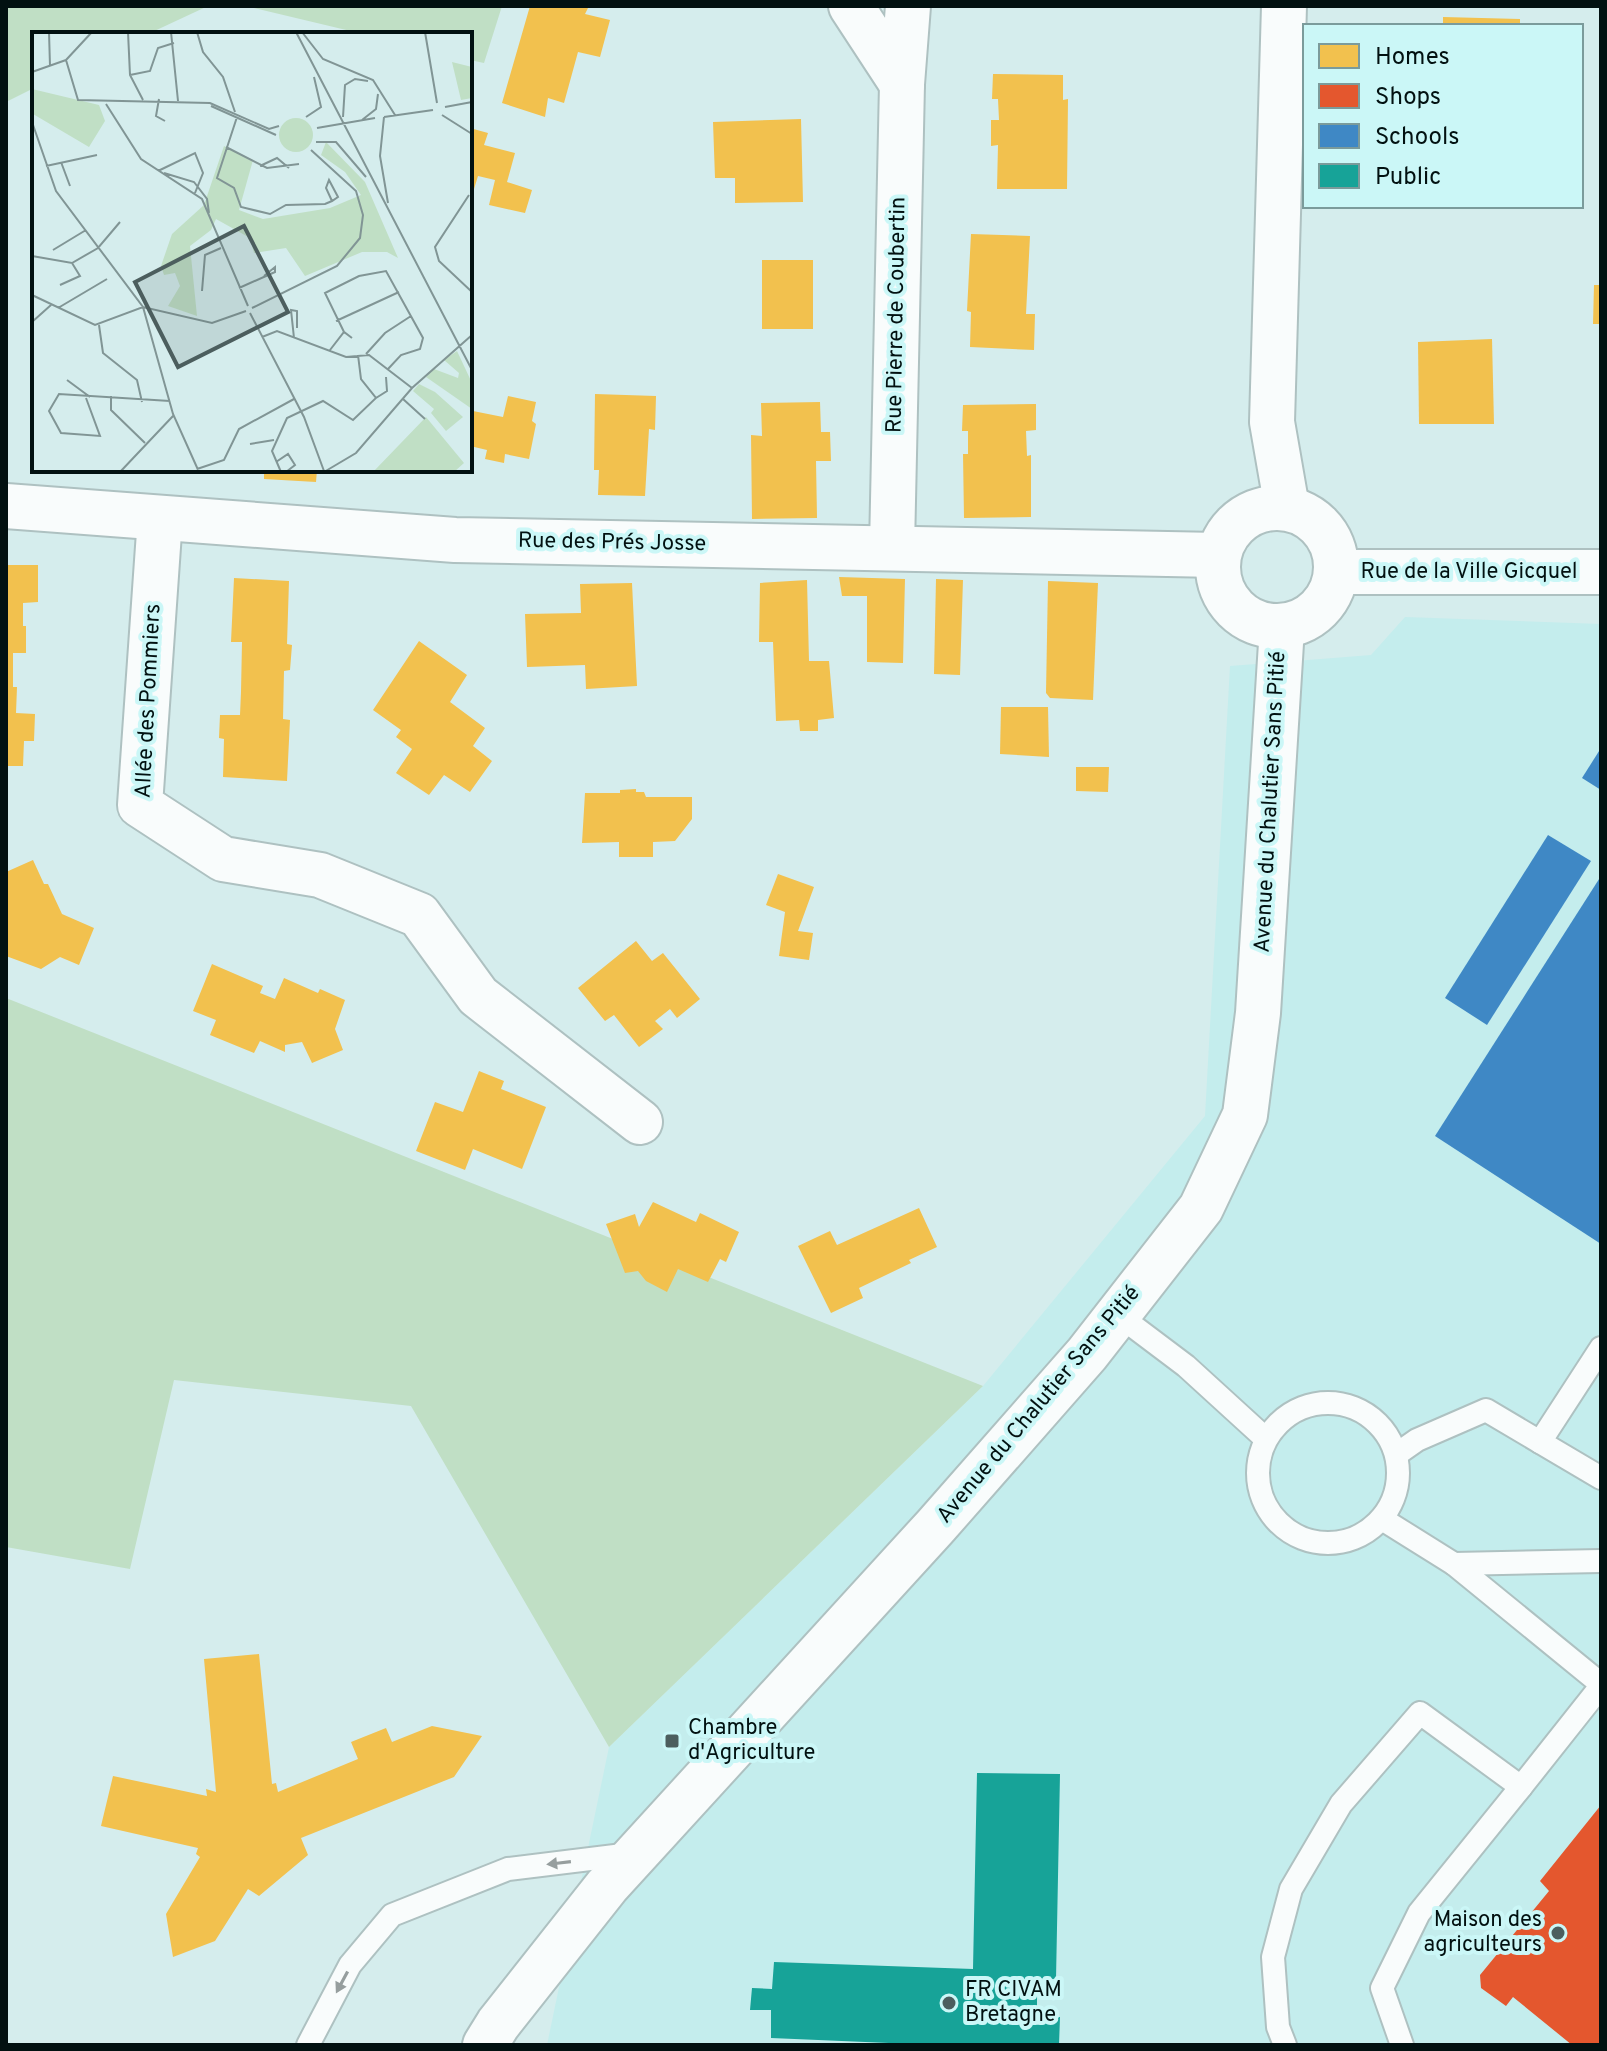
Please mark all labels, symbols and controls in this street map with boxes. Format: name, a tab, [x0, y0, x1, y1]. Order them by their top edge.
legend	[1303, 24, 1583, 208]
inset map	[32, 32, 472, 472]
text: Homes	[1375, 43, 1450, 73]
text: Shops	[1375, 83, 1441, 113]
text: Schools	[1375, 123, 1460, 153]
text: Public	[1375, 163, 1441, 193]
street label: Rue Pierre de Coubertin	[881, 197, 913, 433]
street label: Rue des Prés Josse	[517, 528, 707, 558]
street label: Rue de la Ville Gicquel	[1360, 559, 1578, 586]
street label: Allée des Pommiers	[130, 603, 168, 799]
street label: Avenue du Chalutier Sans Pitié	[1250, 651, 1292, 953]
street label: Avenue du Chalutier Sans Pitié	[932, 1281, 1146, 1529]
place label: Chambre d'Agriculture	[688, 1715, 815, 1767]
marker: Chambre d'Agriculture	[663, 1732, 681, 1750]
one-way arrow	[546, 1856, 571, 1869]
place label: Maison des agriculteurs	[1423, 1907, 1542, 1959]
marker: Maison des agriculteurs	[1549, 1924, 1567, 1942]
one-way arrow	[335, 1970, 348, 1993]
place label: FR CIVAM Bretagne	[965, 1977, 1062, 2029]
marker: FR CIVAM Bretagne	[940, 1994, 958, 2012]

